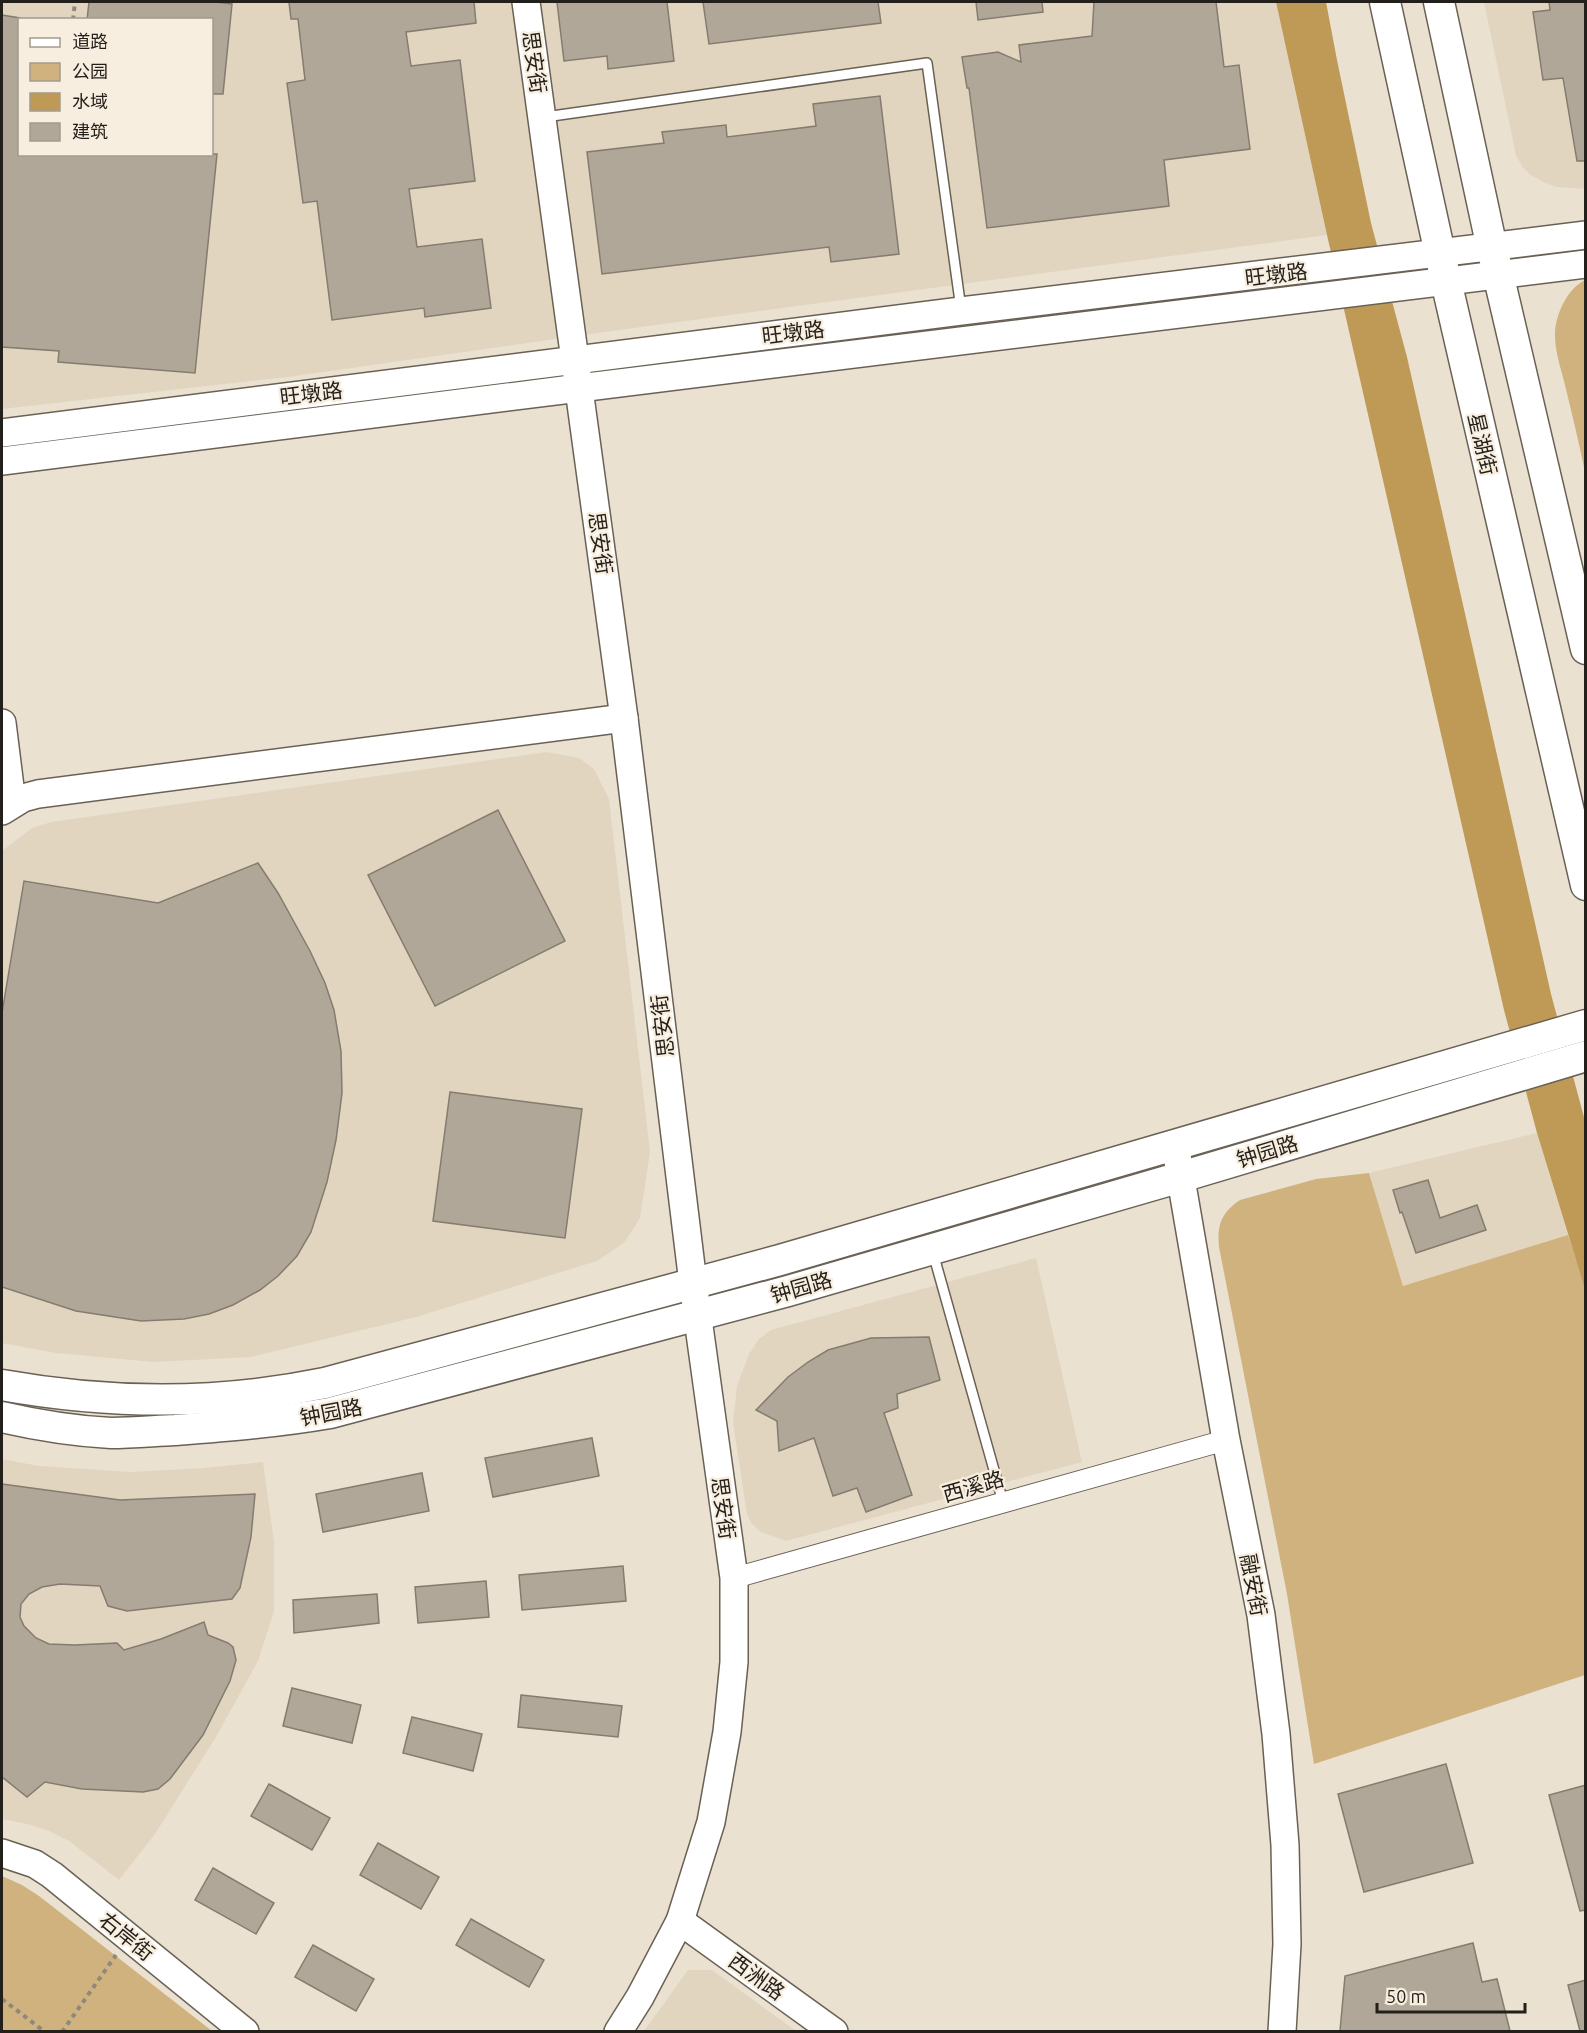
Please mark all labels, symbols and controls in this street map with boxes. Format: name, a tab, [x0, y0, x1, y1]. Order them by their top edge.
legend	[18, 18, 213, 156]
street label: 思安街	[519, 29, 551, 95]
text: 道路	[72, 31, 108, 51]
text: 公园	[72, 61, 108, 81]
text: 水域	[72, 91, 108, 111]
text: 建筑	[72, 121, 108, 141]
street label: 旺墩路	[1243, 258, 1309, 290]
street label: 旺墩路	[760, 316, 826, 348]
street label: 旺墩路	[278, 377, 344, 409]
street label: 星湖街	[1464, 411, 1502, 477]
street label: 思安街	[585, 510, 617, 576]
street label: 思安街	[646, 993, 678, 1059]
street label: 钟园路	[1233, 1130, 1301, 1172]
street label: 钟园路	[767, 1267, 835, 1307]
street label: 钟园路	[298, 1394, 364, 1430]
street label: 西溪路	[939, 1466, 1007, 1506]
street label: 思安街	[708, 1475, 740, 1541]
street label: 融安街	[1236, 1552, 1272, 1618]
street label: 右岸街	[95, 1907, 159, 1965]
street label: 西洲路	[724, 1948, 790, 2004]
scale bar	[1377, 1976, 1526, 2014]
text: 50 m	[1386, 1986, 1426, 2006]

